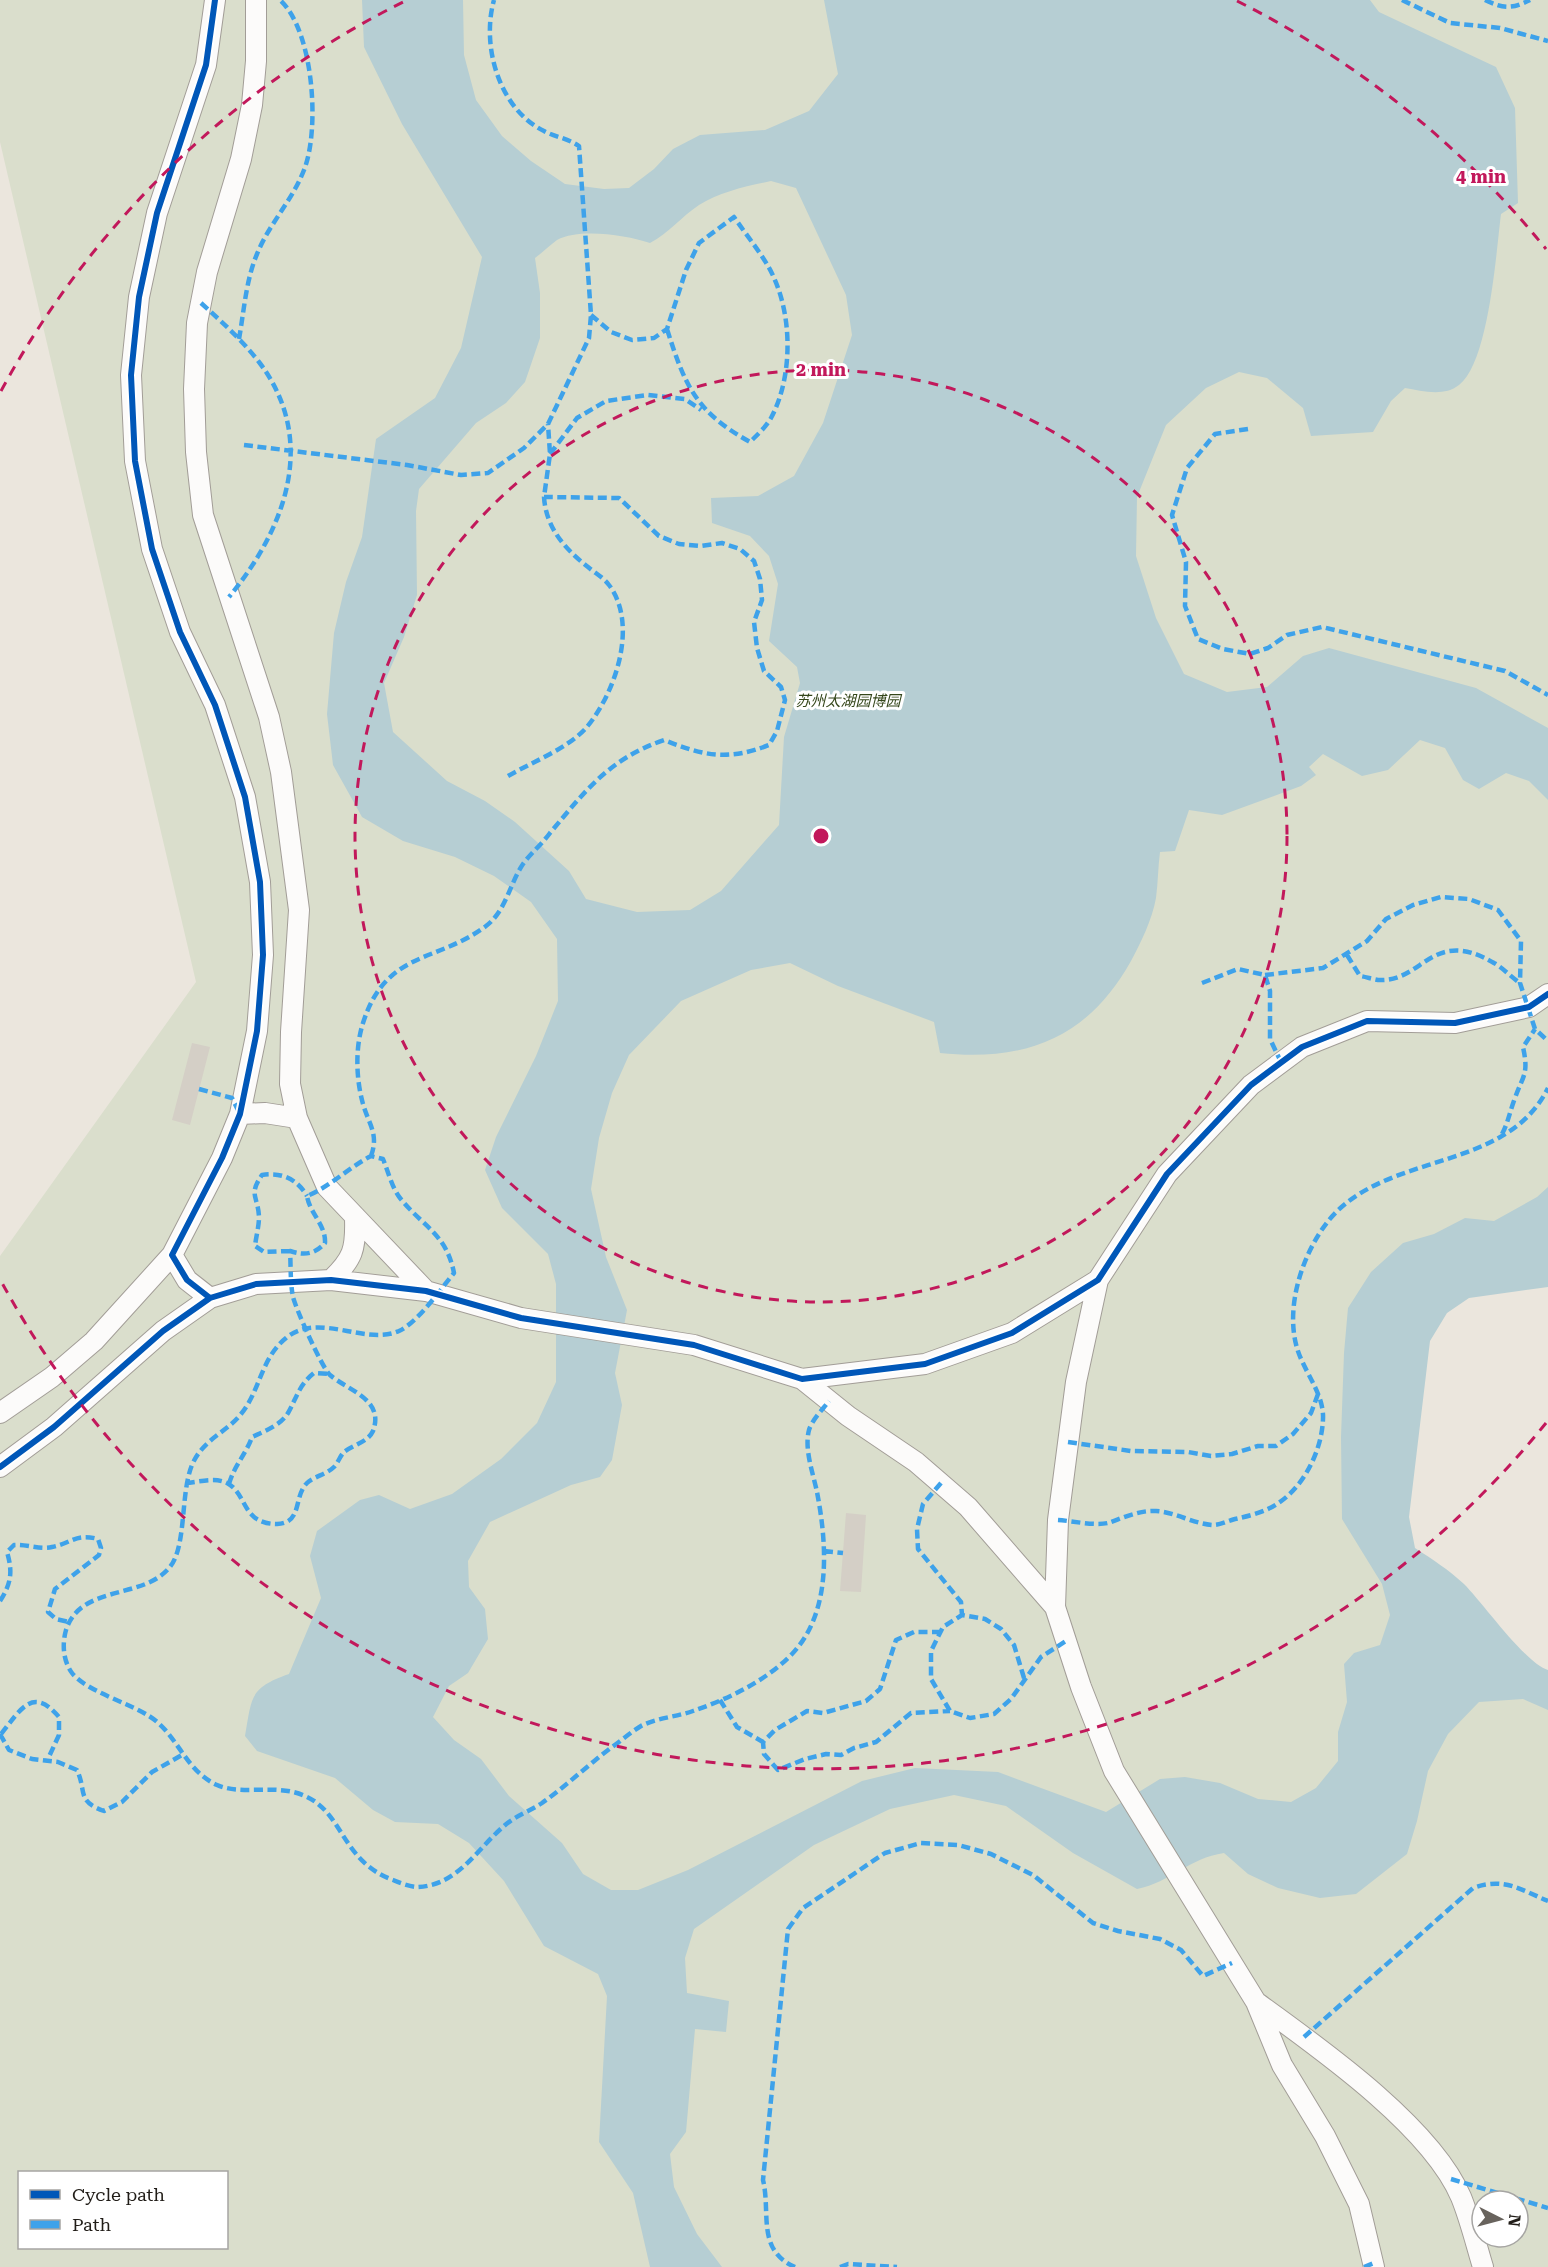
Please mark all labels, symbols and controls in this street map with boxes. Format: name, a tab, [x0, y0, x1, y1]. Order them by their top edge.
text: 4 min	[1456, 166, 1506, 187]
text: 2 min	[796, 359, 846, 380]
park label: 苏州太湖园博园	[795, 692, 902, 710]
centre of rings	[811, 826, 831, 846]
legend	[18, 2171, 228, 2249]
text: Cycle path	[72, 2184, 165, 2205]
north arrow	[1470, 2189, 1530, 2249]
text: N	[1504, 2213, 1525, 2228]
text: Path	[72, 2214, 111, 2235]

